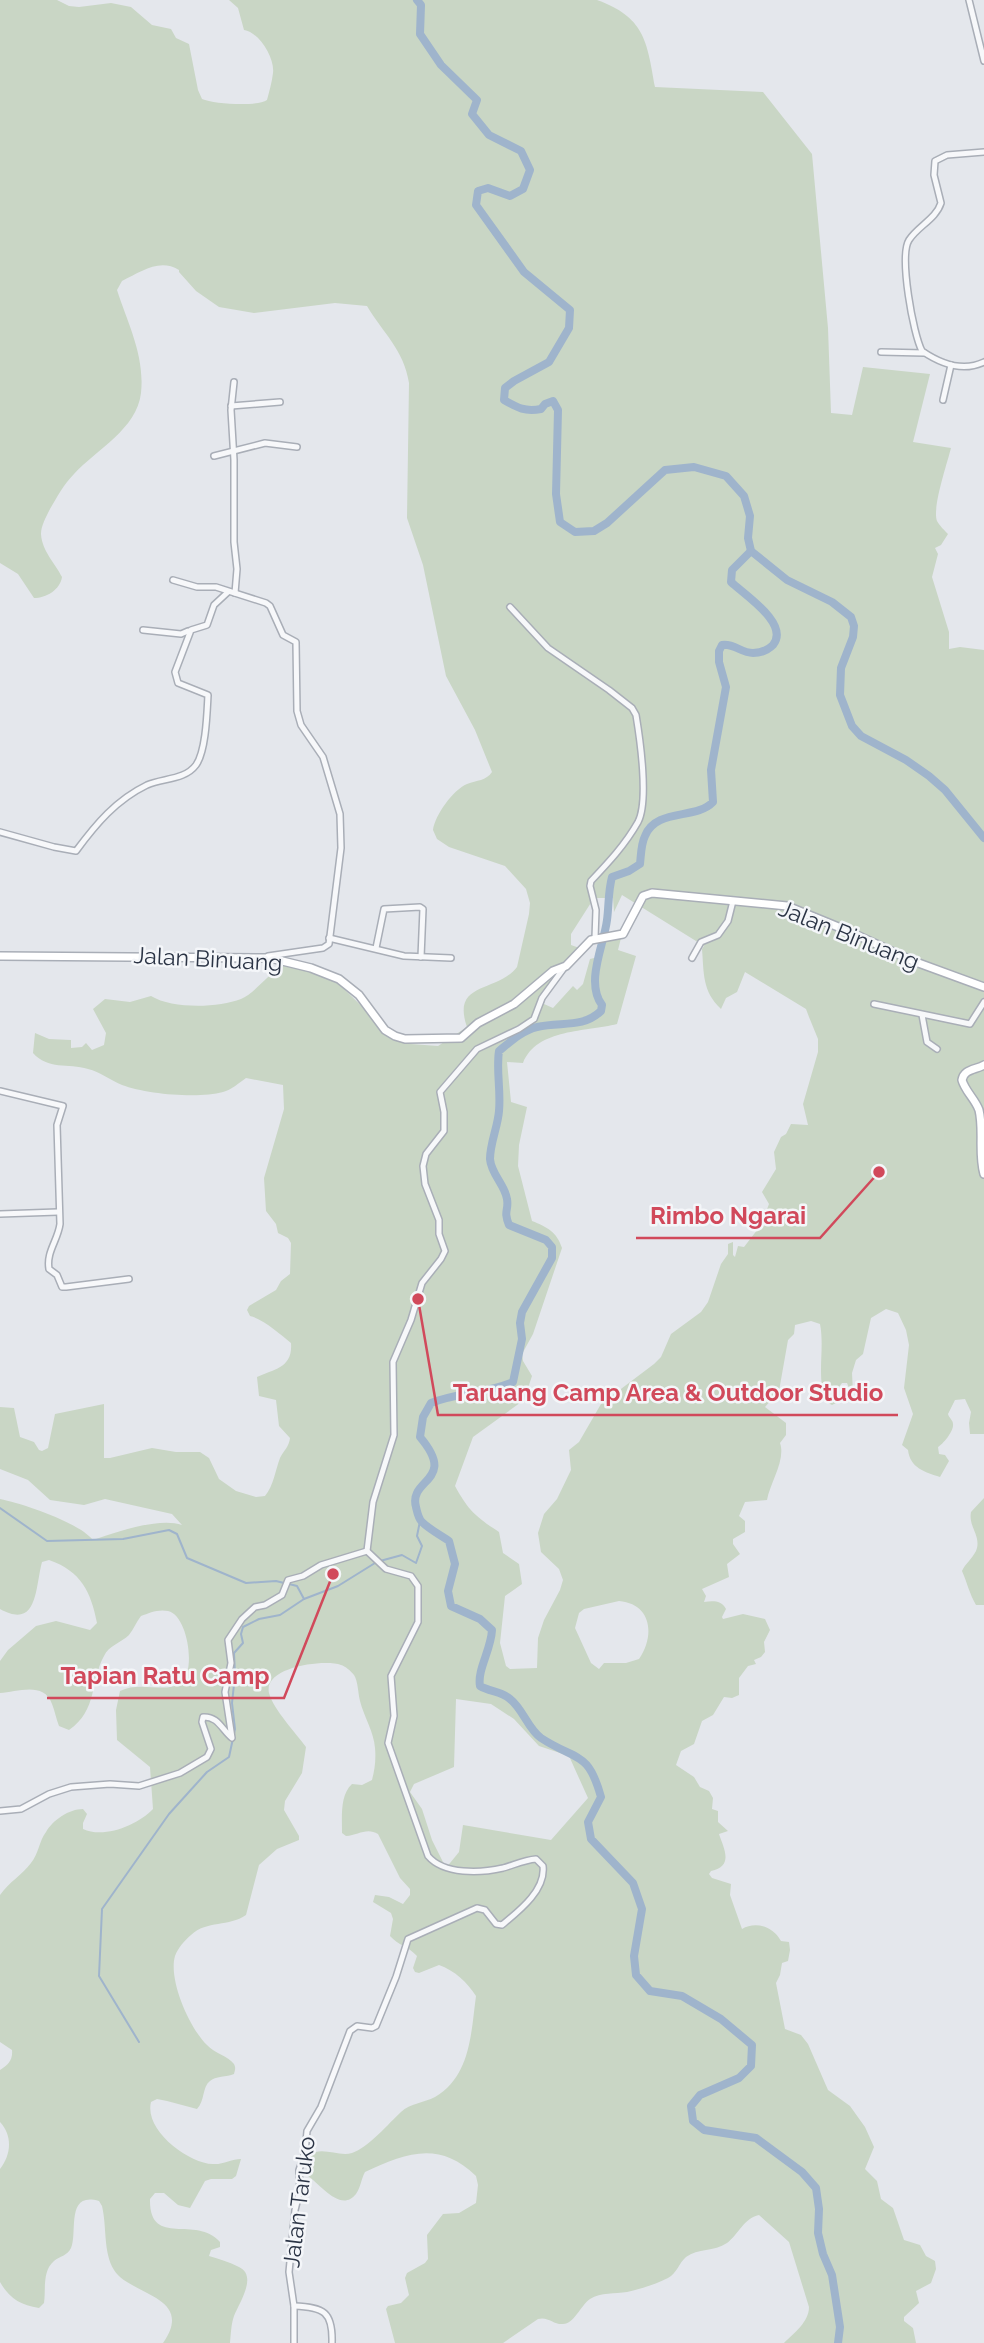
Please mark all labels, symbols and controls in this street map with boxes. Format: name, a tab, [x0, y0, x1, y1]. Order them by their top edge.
street label: Jalan Binuang	[775, 894, 923, 975]
street label: Jalan Binuang	[133, 941, 283, 976]
callout: Rimbo Ngarai	[636, 1193, 820, 1238]
text: Rimbo Ngarai	[650, 1201, 806, 1230]
callout: Taruang Camp Area & Outdoor Studio	[438, 1370, 898, 1415]
text: Taruang Camp Area & Outdoor Studio	[453, 1378, 883, 1407]
callout: Tapian Ratu Camp	[47, 1653, 284, 1698]
text: Tapian Ratu Camp	[61, 1661, 269, 1690]
street label: Jalan Taruko	[277, 2135, 320, 2269]

